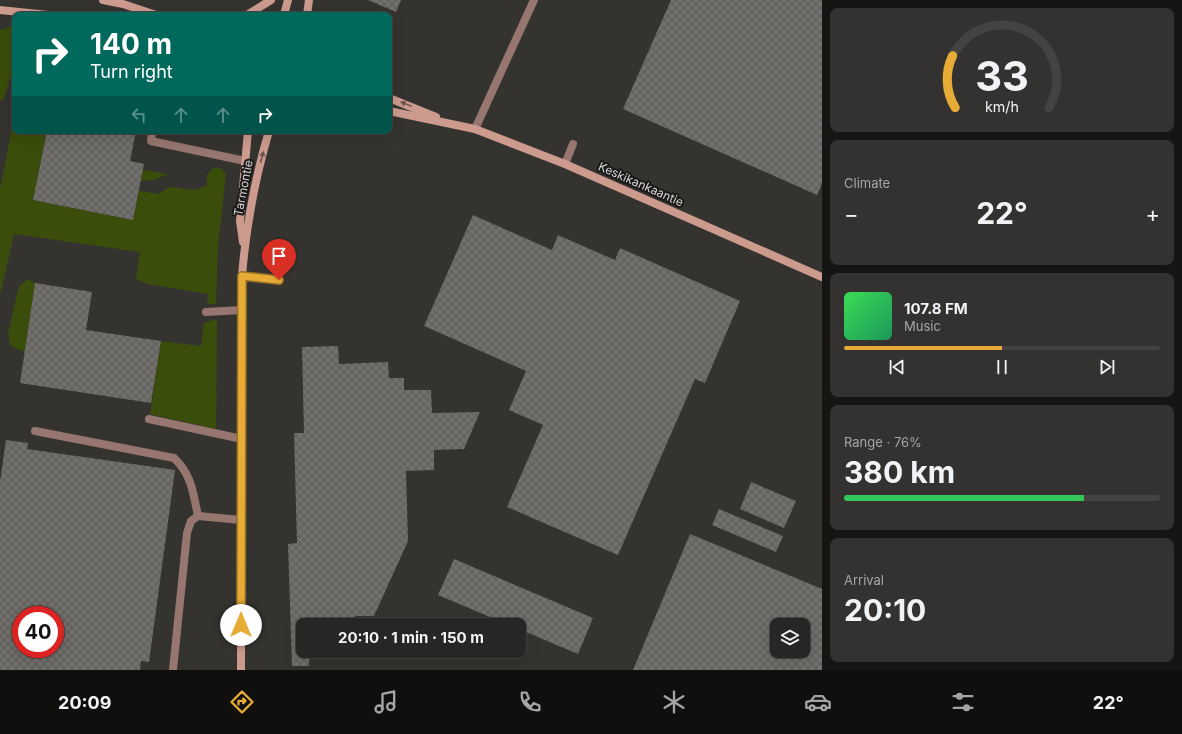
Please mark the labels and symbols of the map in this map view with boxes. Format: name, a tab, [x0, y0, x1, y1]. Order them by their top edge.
one-way arrow	[399, 101, 411, 107]
one-way arrow	[259, 151, 265, 163]
street label: Keskikankaantie	[596, 158, 686, 210]
street label: Tarmontie	[230, 159, 256, 217]
pin	[262, 239, 296, 280]
position arrow	[220, 604, 262, 646]
speed limit sign: 40	[12, 606, 64, 658]

